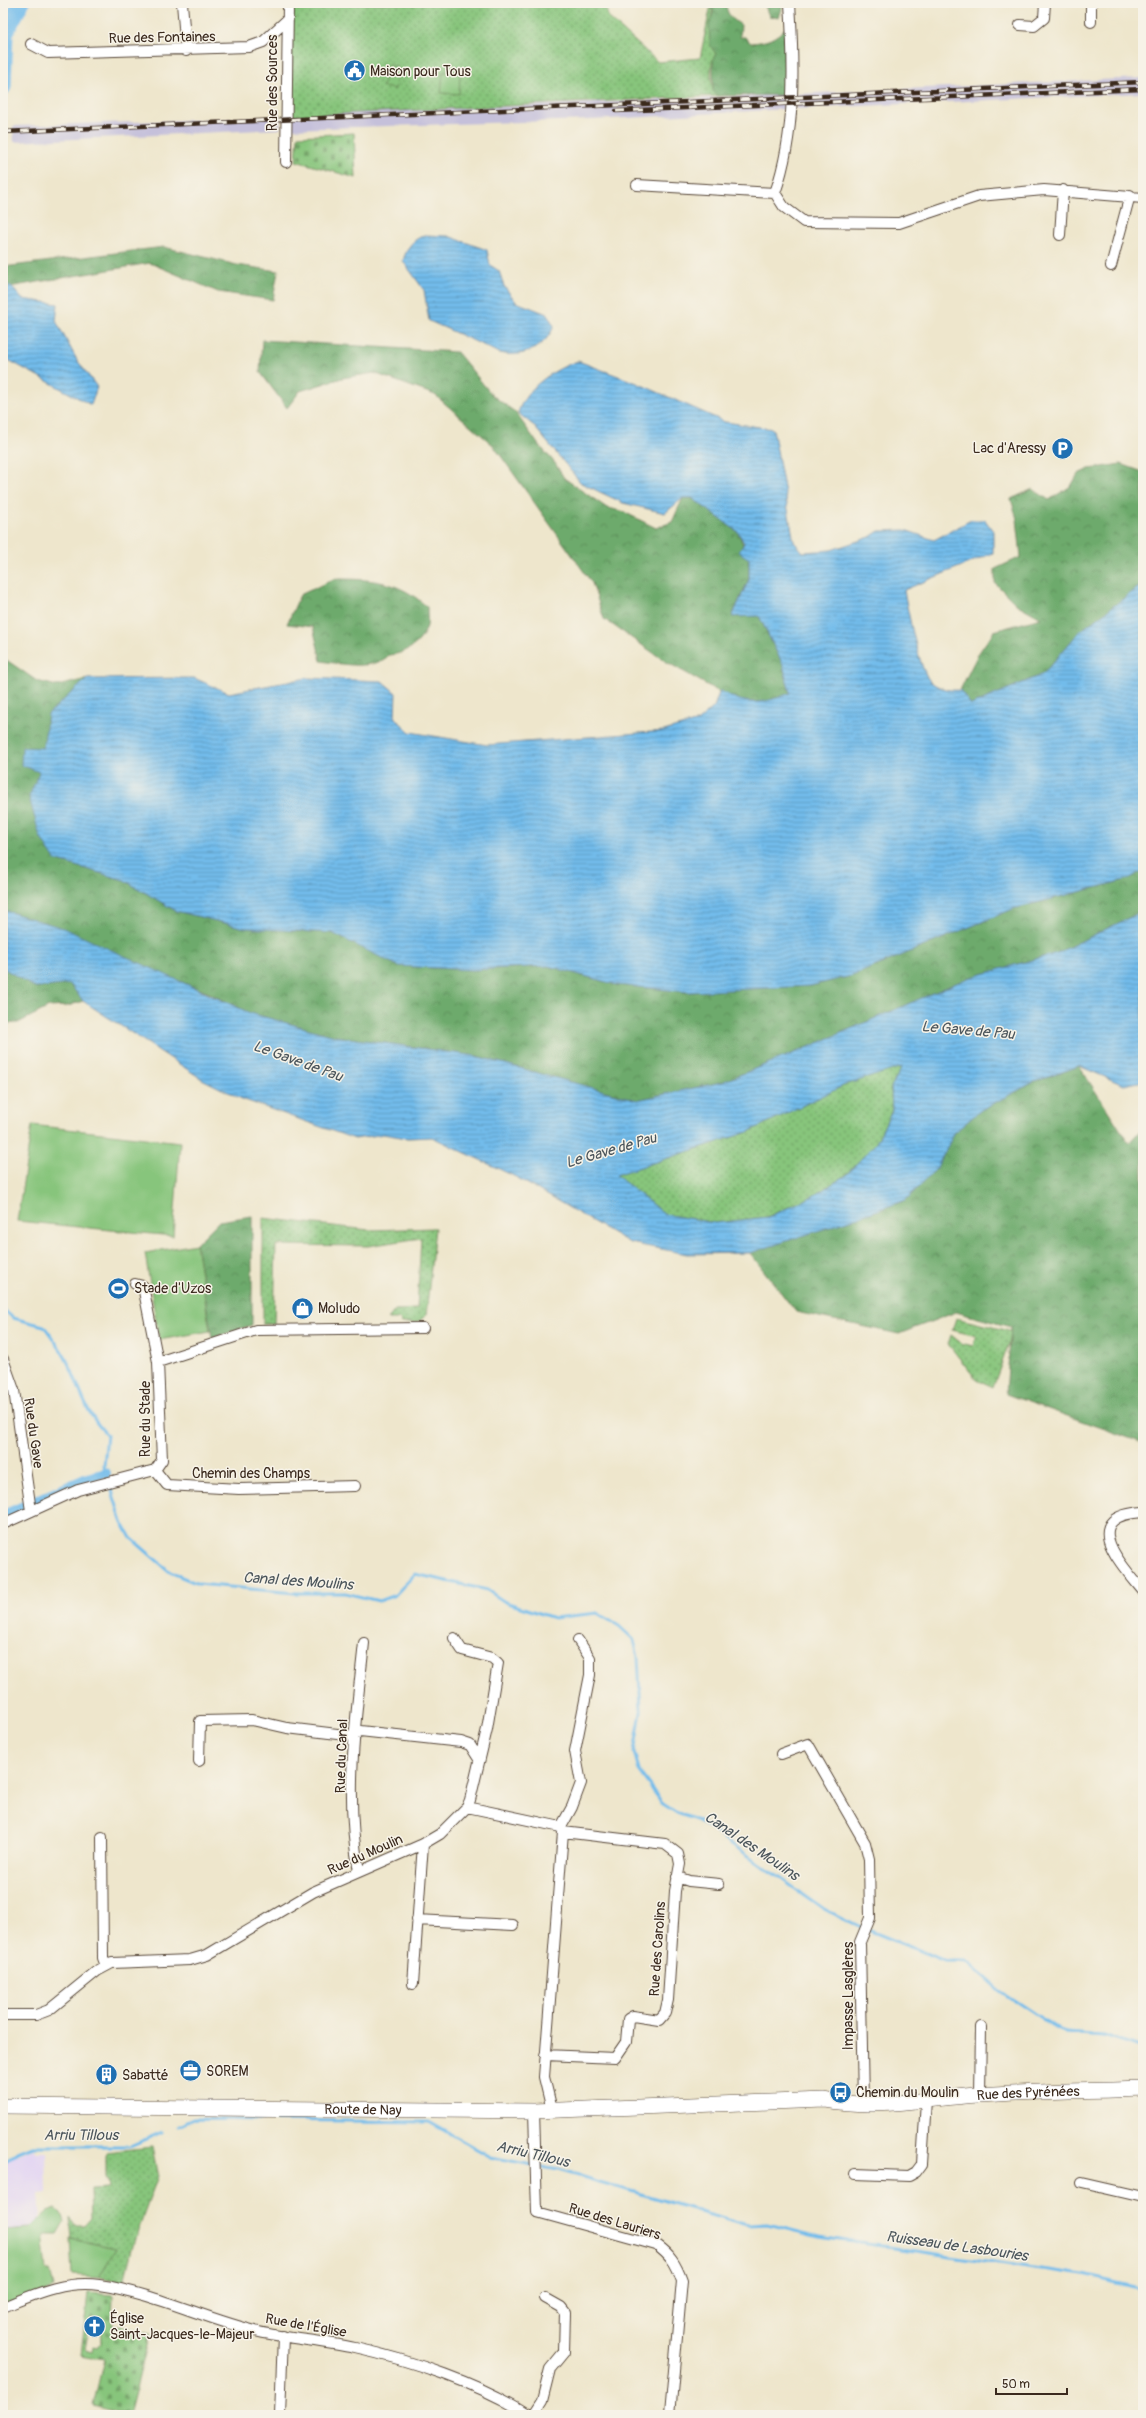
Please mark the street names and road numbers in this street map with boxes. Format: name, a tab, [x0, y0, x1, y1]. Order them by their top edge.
street label: Rue des Fontaines	[108, 28, 216, 47]
street label: Rue des Sources	[264, 34, 281, 131]
street label: Rue du Stade	[137, 1381, 154, 1457]
street label: Rue du Gave	[20, 1397, 47, 1470]
street label: Chemin des Champs	[192, 1465, 311, 1482]
street label: Rue du Canal	[332, 1718, 351, 1794]
street label: Rue du Moulin	[325, 1830, 405, 1879]
street label: Rue des Carolins	[646, 1900, 669, 1997]
street label: Impasse Lasglères	[840, 1941, 857, 2050]
street label: Rue des Pyrénées	[976, 2083, 1080, 2104]
street label: Route de Nay	[324, 2101, 402, 2119]
street label: Rue des Lauriers	[567, 2199, 664, 2244]
street label: Rue de l'Église	[264, 2309, 348, 2341]

